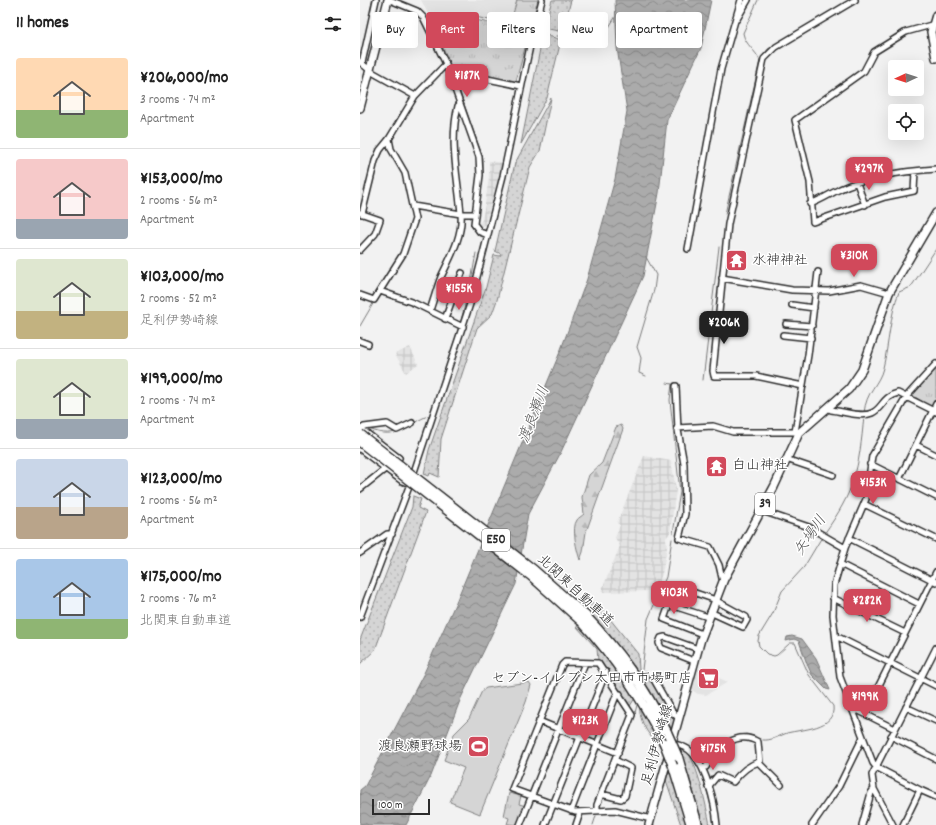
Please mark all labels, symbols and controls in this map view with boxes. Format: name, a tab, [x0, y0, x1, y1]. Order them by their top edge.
text: 11 homes	[16, 12, 69, 36]
chip: Buy	[372, 12, 418, 48]
chip: Rent	[426, 12, 479, 48]
chip: Filters	[487, 12, 550, 48]
chip: New	[558, 12, 608, 48]
chip: Apartment	[616, 12, 702, 48]
icon: filters	[322, 13, 344, 35]
north arrow	[888, 60, 924, 96]
map controls	[888, 60, 924, 140]
pin: ¥187K	[439, 64, 495, 98]
text: ¥206,000/mo	[140, 67, 228, 91]
text: ¥187K	[454, 67, 480, 86]
icon: home	[48, 74, 96, 122]
text: 3 rooms · 74 m²	[140, 91, 216, 110]
button: locate	[888, 104, 924, 140]
text: Apartment	[140, 110, 194, 129]
pin: ¥297K	[841, 157, 897, 191]
text: ¥297K	[855, 160, 883, 179]
text: ¥153,000/mo	[140, 168, 222, 192]
icon: home	[48, 175, 96, 223]
text: 2 rooms · 56 m²	[140, 192, 217, 211]
text: Apartment	[140, 211, 194, 230]
pin: ¥310K	[826, 244, 882, 278]
text: ¥310K	[840, 247, 868, 266]
temple icon: 水神神社	[724, 248, 750, 274]
place label: 水神神社	[752, 251, 808, 271]
text: ¥103,000/mo	[140, 266, 224, 290]
icon: home	[48, 275, 96, 323]
pin: ¥155K	[431, 277, 487, 311]
text: ¥155K	[445, 280, 473, 299]
text: 2 rooms · 52 m²	[140, 290, 217, 309]
pin: ¥206K	[696, 311, 752, 345]
text: 足利伊勢崎線	[140, 312, 218, 331]
text: ¥206K	[708, 314, 740, 333]
text: ¥199,000/mo	[140, 368, 223, 392]
icon: home	[48, 375, 96, 423]
water label: 渡良瀬川	[514, 383, 556, 447]
text: 2 rooms · 74 m²	[140, 392, 215, 411]
text: Apartment	[140, 411, 194, 430]
temple icon: 白山神社	[703, 453, 729, 479]
place label: 白山神社	[732, 456, 788, 476]
text: ¥123,000/mo	[140, 468, 222, 492]
pin: ¥153K	[845, 471, 901, 505]
text: ¥153K	[860, 474, 886, 493]
icon: home	[48, 475, 96, 523]
text: 2 rooms · 56 m²	[140, 492, 217, 511]
road number: 39	[755, 493, 775, 515]
text: Apartment	[140, 511, 194, 530]
water label: 矢場川	[789, 511, 833, 561]
road number: E50	[482, 529, 510, 551]
street label: 北関東自動車道	[532, 550, 618, 632]
text: ¥175,000/mo	[140, 566, 221, 590]
icon: home	[48, 575, 96, 623]
pin: ¥103K	[646, 581, 702, 615]
text: ¥103K	[660, 584, 688, 603]
pin: ¥282K	[839, 589, 895, 623]
text: 2 rooms · 76 m²	[140, 590, 216, 609]
text: ¥282K	[853, 592, 881, 611]
text: 北関東自動車道	[140, 612, 231, 631]
supermarket icon: セブン−イレブン太田市市場町店	[695, 666, 721, 692]
place label: セブン−イレブン太田市市場町店	[491, 669, 692, 689]
pin: ¥199K	[837, 685, 893, 719]
text: ¥199K	[851, 688, 879, 707]
street label: 足利伊勢崎線	[637, 702, 679, 788]
pin: ¥123K	[557, 709, 613, 743]
text: ¥123K	[572, 712, 598, 731]
sports icon: 渡良瀬野球場	[465, 734, 491, 760]
place label: 渡良瀬野球場	[378, 737, 462, 757]
pin: ¥175K	[685, 737, 741, 771]
text: ¥175K	[700, 740, 726, 759]
scale bar	[372, 797, 430, 816]
text: 100 m	[378, 798, 402, 814]

